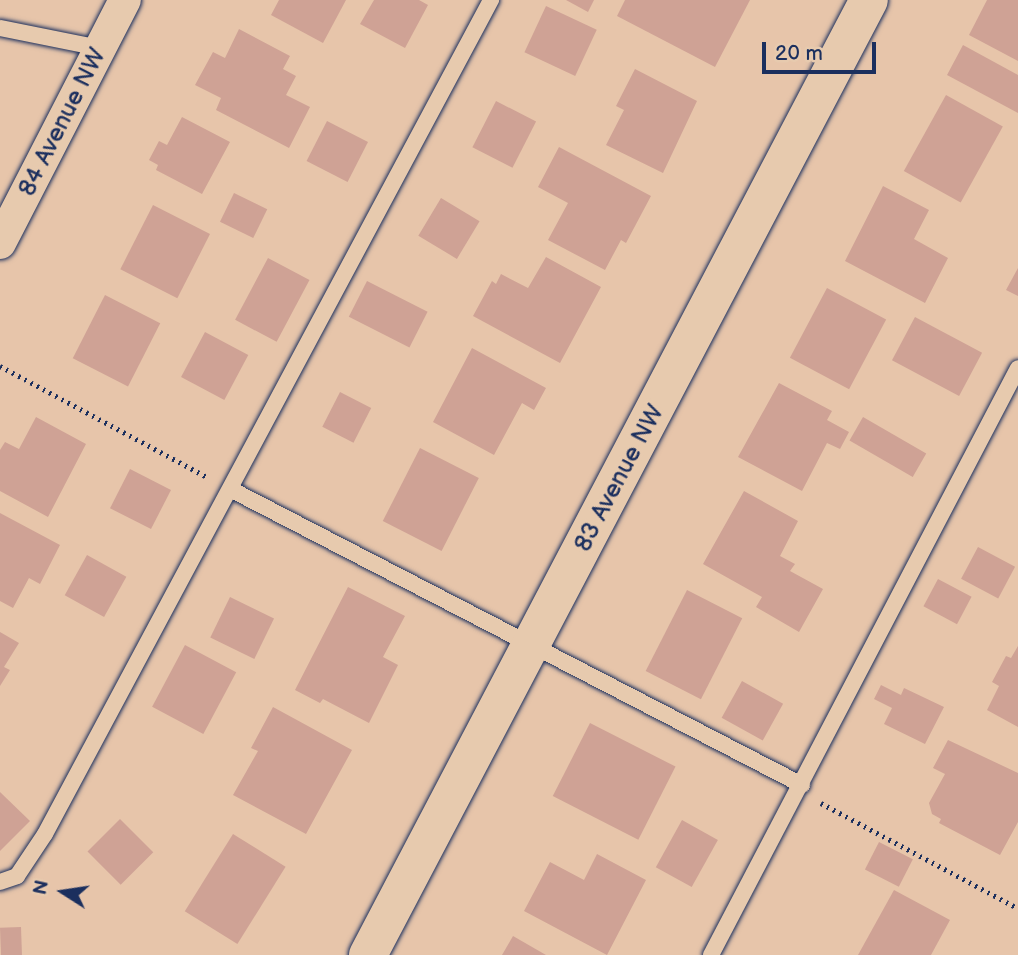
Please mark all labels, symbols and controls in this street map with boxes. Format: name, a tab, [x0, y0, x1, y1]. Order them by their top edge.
scale bar	[766, 28, 880, 72]
text: 20 m	[775, 41, 823, 66]
street label: 84 Avenue NW	[12, 43, 112, 201]
street label: 83 Avenue NW	[568, 400, 670, 556]
north arrow	[28, 857, 98, 927]
text: N	[29, 878, 55, 897]

